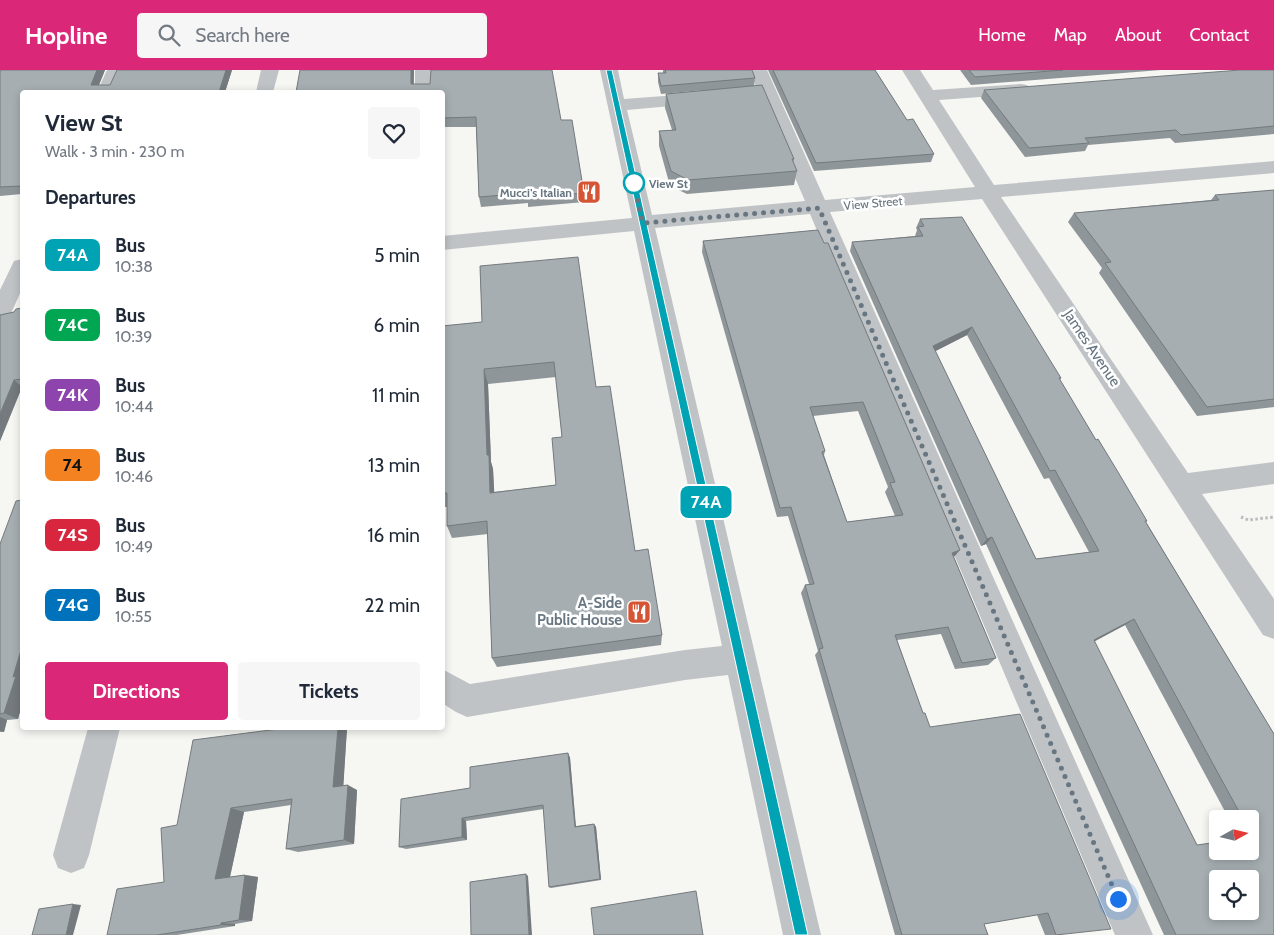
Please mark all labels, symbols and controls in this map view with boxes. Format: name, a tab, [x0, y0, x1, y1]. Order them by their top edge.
search box	[137, 13, 487, 58]
text: Hopline	[25, 21, 107, 50]
icon: search	[155, 21, 183, 49]
text: Search here	[195, 24, 290, 47]
text: Home	[978, 24, 1026, 46]
text: Map	[1054, 24, 1087, 46]
text: About	[1115, 24, 1161, 46]
text: Contact	[1189, 24, 1249, 46]
button: heart	[368, 107, 420, 159]
text: View St	[45, 108, 123, 137]
text: Walk · 3 min · 230 m	[45, 142, 185, 161]
marker: View St	[623, 172, 645, 194]
place label: View St	[649, 176, 688, 191]
restaurant icon: Mucci's Italian	[576, 179, 602, 205]
place label: Mucci's Italian	[500, 185, 572, 200]
text: Departures	[45, 186, 136, 209]
street label: View Street	[843, 193, 903, 213]
text: Bus	[115, 234, 145, 257]
text: 74A	[57, 244, 88, 266]
text: 5 min	[374, 244, 420, 267]
text: 10:38	[115, 257, 153, 276]
text: Bus	[115, 304, 145, 327]
street label: James Avenue	[1059, 305, 1124, 390]
text: 74C	[57, 314, 88, 336]
text: 6 min	[374, 314, 420, 337]
text: 10:39	[115, 327, 152, 346]
text: Bus	[115, 374, 145, 397]
text: 74K	[57, 384, 88, 406]
text: 11 min	[372, 384, 420, 407]
text: 10:44	[115, 397, 153, 416]
text: Bus	[115, 444, 145, 467]
text: 74	[63, 454, 82, 476]
text: 13 min	[368, 454, 420, 477]
text: 10:46	[115, 467, 153, 486]
line badge: 74A	[677, 486, 735, 518]
text: 74A	[690, 491, 722, 513]
text: Bus	[115, 514, 145, 537]
text: 74S	[57, 524, 88, 546]
text: 16 min	[367, 524, 420, 547]
text: 10:49	[115, 537, 153, 556]
text: Bus	[115, 584, 145, 607]
text: 74G	[57, 594, 88, 616]
text: 22 min	[365, 594, 420, 617]
place label: A-Side Public House	[537, 594, 622, 629]
restaurant icon: A-Side Public House	[626, 599, 652, 625]
text: 10:55	[115, 607, 152, 626]
button: Directions	[45, 662, 228, 720]
button: Tickets	[238, 662, 420, 720]
north arrow	[1209, 810, 1259, 860]
map controls	[1209, 810, 1259, 920]
button: locate	[1209, 870, 1259, 920]
your location	[1106, 887, 1131, 912]

